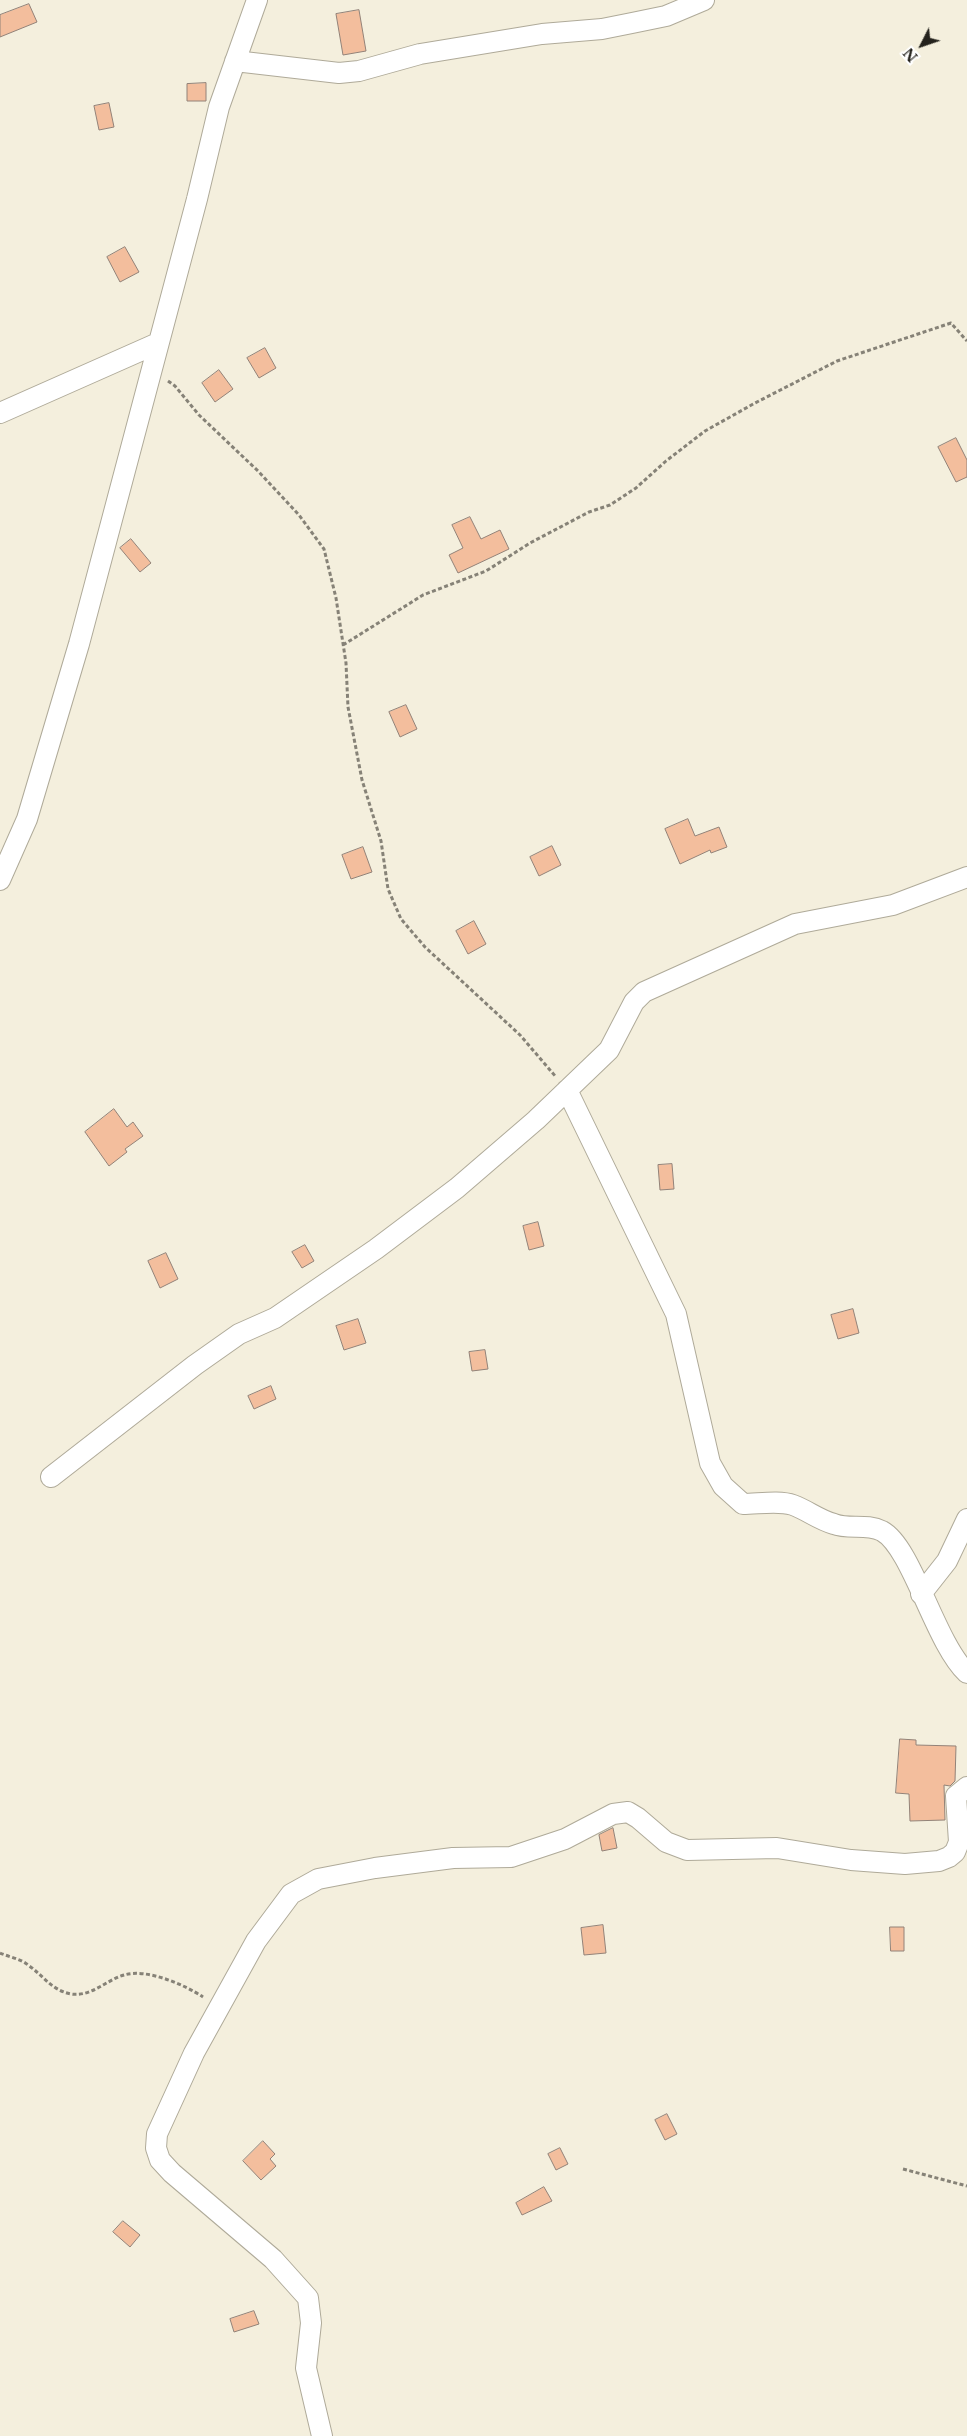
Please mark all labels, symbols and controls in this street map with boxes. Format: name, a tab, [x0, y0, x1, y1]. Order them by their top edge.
north arrow	[897, 20, 947, 70]
text: N	[900, 44, 922, 66]

